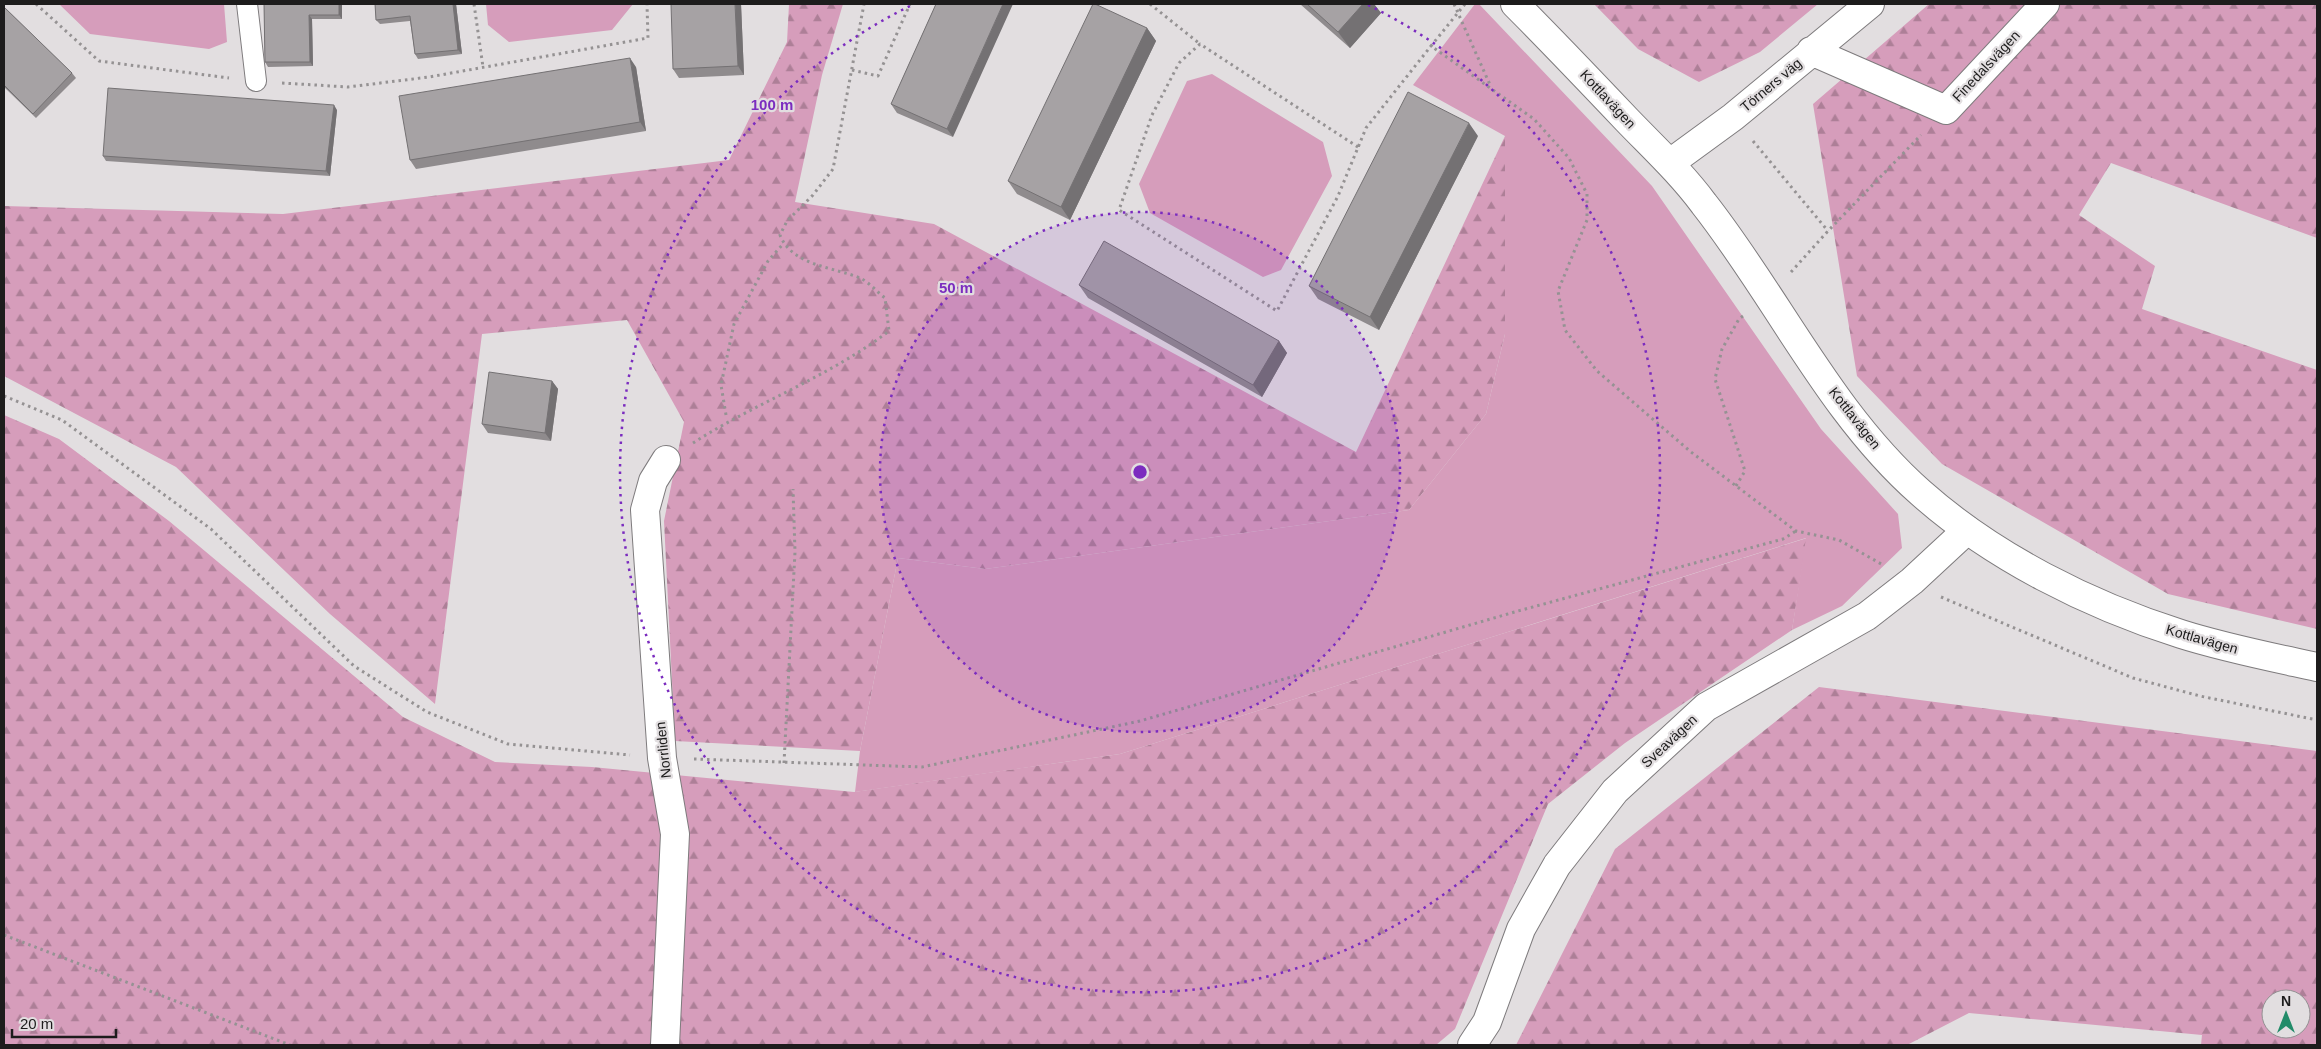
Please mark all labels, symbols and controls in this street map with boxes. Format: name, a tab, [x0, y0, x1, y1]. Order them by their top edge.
street label: Finedalsvägen	[1949, 27, 2023, 105]
street label: Törners väg	[1737, 55, 1805, 115]
street label: Kottlavägen	[1577, 67, 1639, 131]
text: 100 m	[751, 96, 793, 113]
text: 50 m	[939, 279, 973, 296]
street label: Kottlavägen	[1826, 384, 1884, 452]
centre of rings	[1131, 463, 1149, 481]
street label: Kottlavägen	[2164, 621, 2240, 657]
street label: Sveavägen	[1638, 711, 1700, 771]
street label: Norrliden	[652, 721, 674, 779]
north arrow	[2261, 989, 2311, 1039]
text: N	[2281, 993, 2291, 1009]
scale bar	[12, 1006, 116, 1038]
text: 20 m	[20, 1015, 53, 1032]

